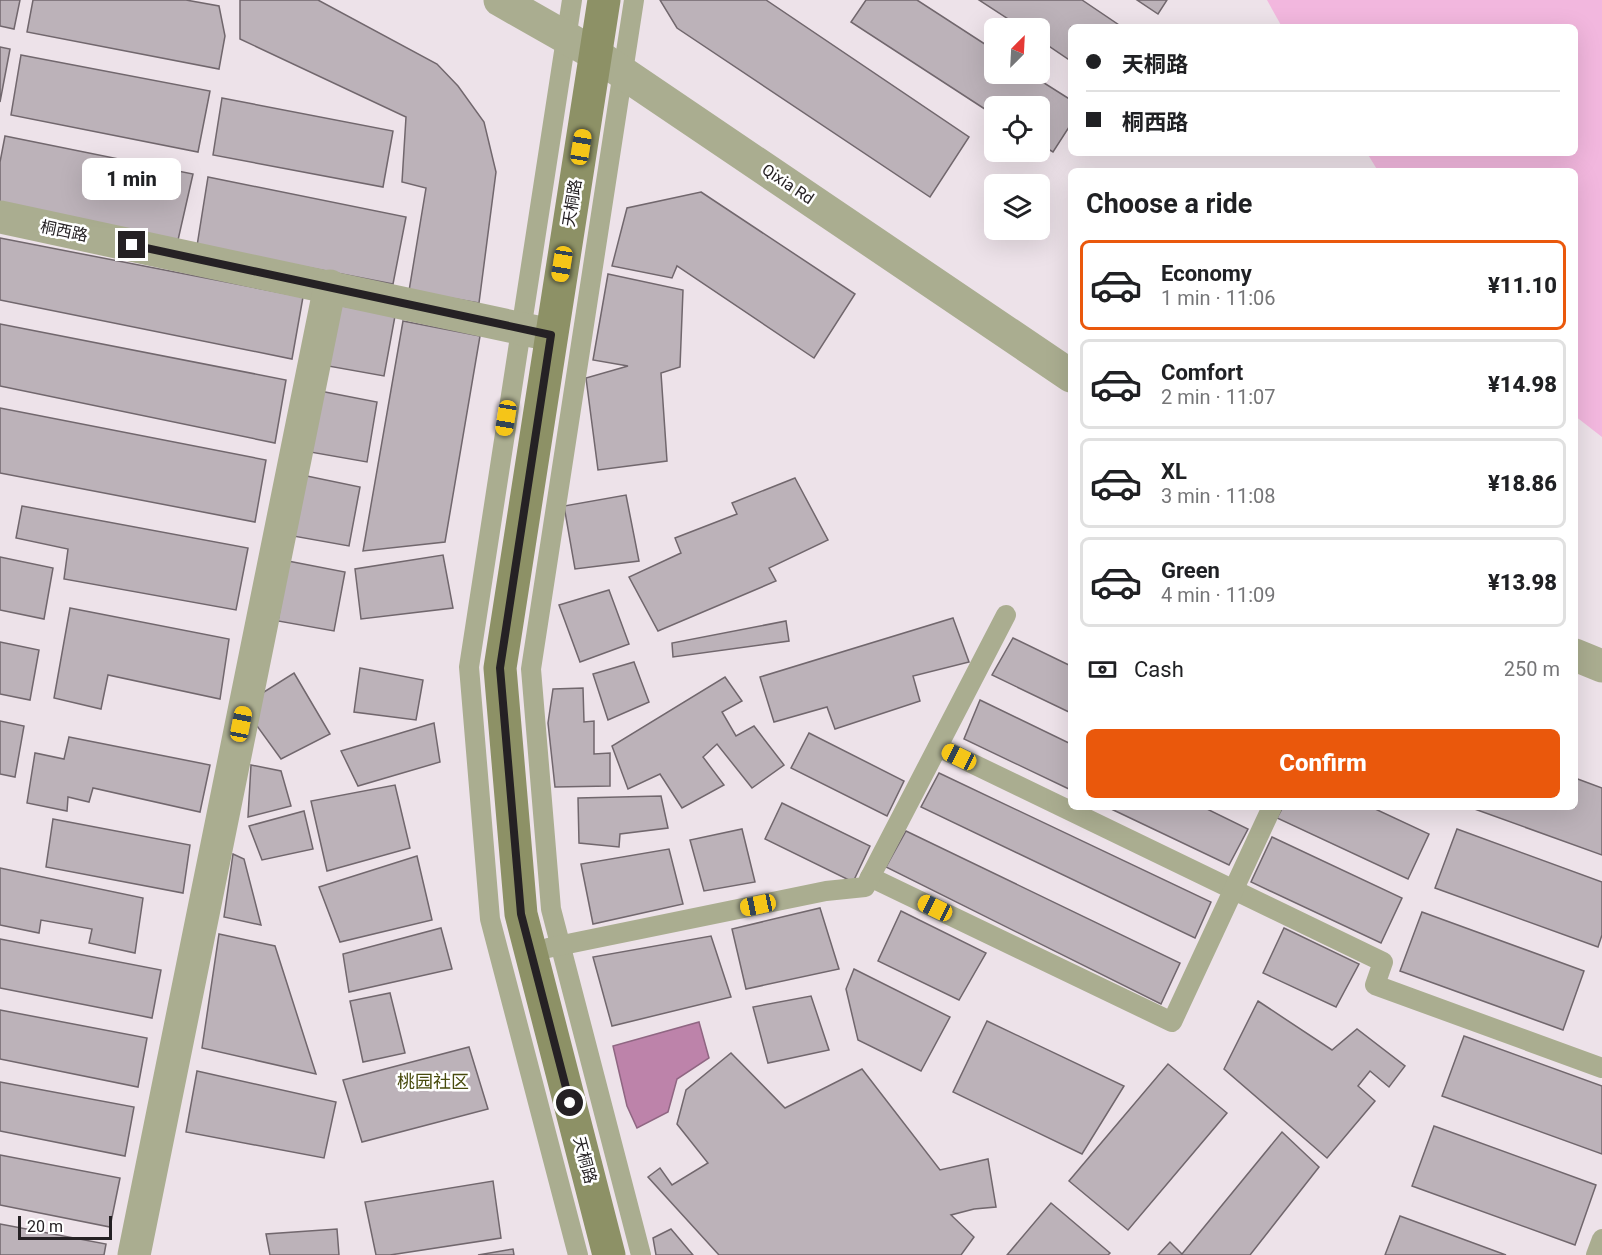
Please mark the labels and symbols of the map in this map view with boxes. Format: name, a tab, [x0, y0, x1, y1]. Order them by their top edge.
north arrow	[984, 18, 1050, 84]
car	[569, 128, 593, 166]
callout: 1 min	[82, 158, 182, 200]
street label: Qixia Rd	[759, 160, 817, 208]
street label: 天桐路	[559, 178, 585, 228]
street label: 桐西路	[39, 217, 89, 245]
route end	[118, 231, 145, 258]
car	[550, 245, 574, 283]
car	[494, 399, 518, 437]
car	[229, 705, 253, 743]
car	[939, 741, 979, 773]
car	[739, 892, 777, 918]
car	[915, 892, 955, 924]
district label: 桃园社区	[397, 1071, 469, 1092]
route start	[556, 1089, 583, 1116]
street label: 天桐路	[570, 1134, 600, 1186]
scale bar	[18, 1213, 112, 1240]

